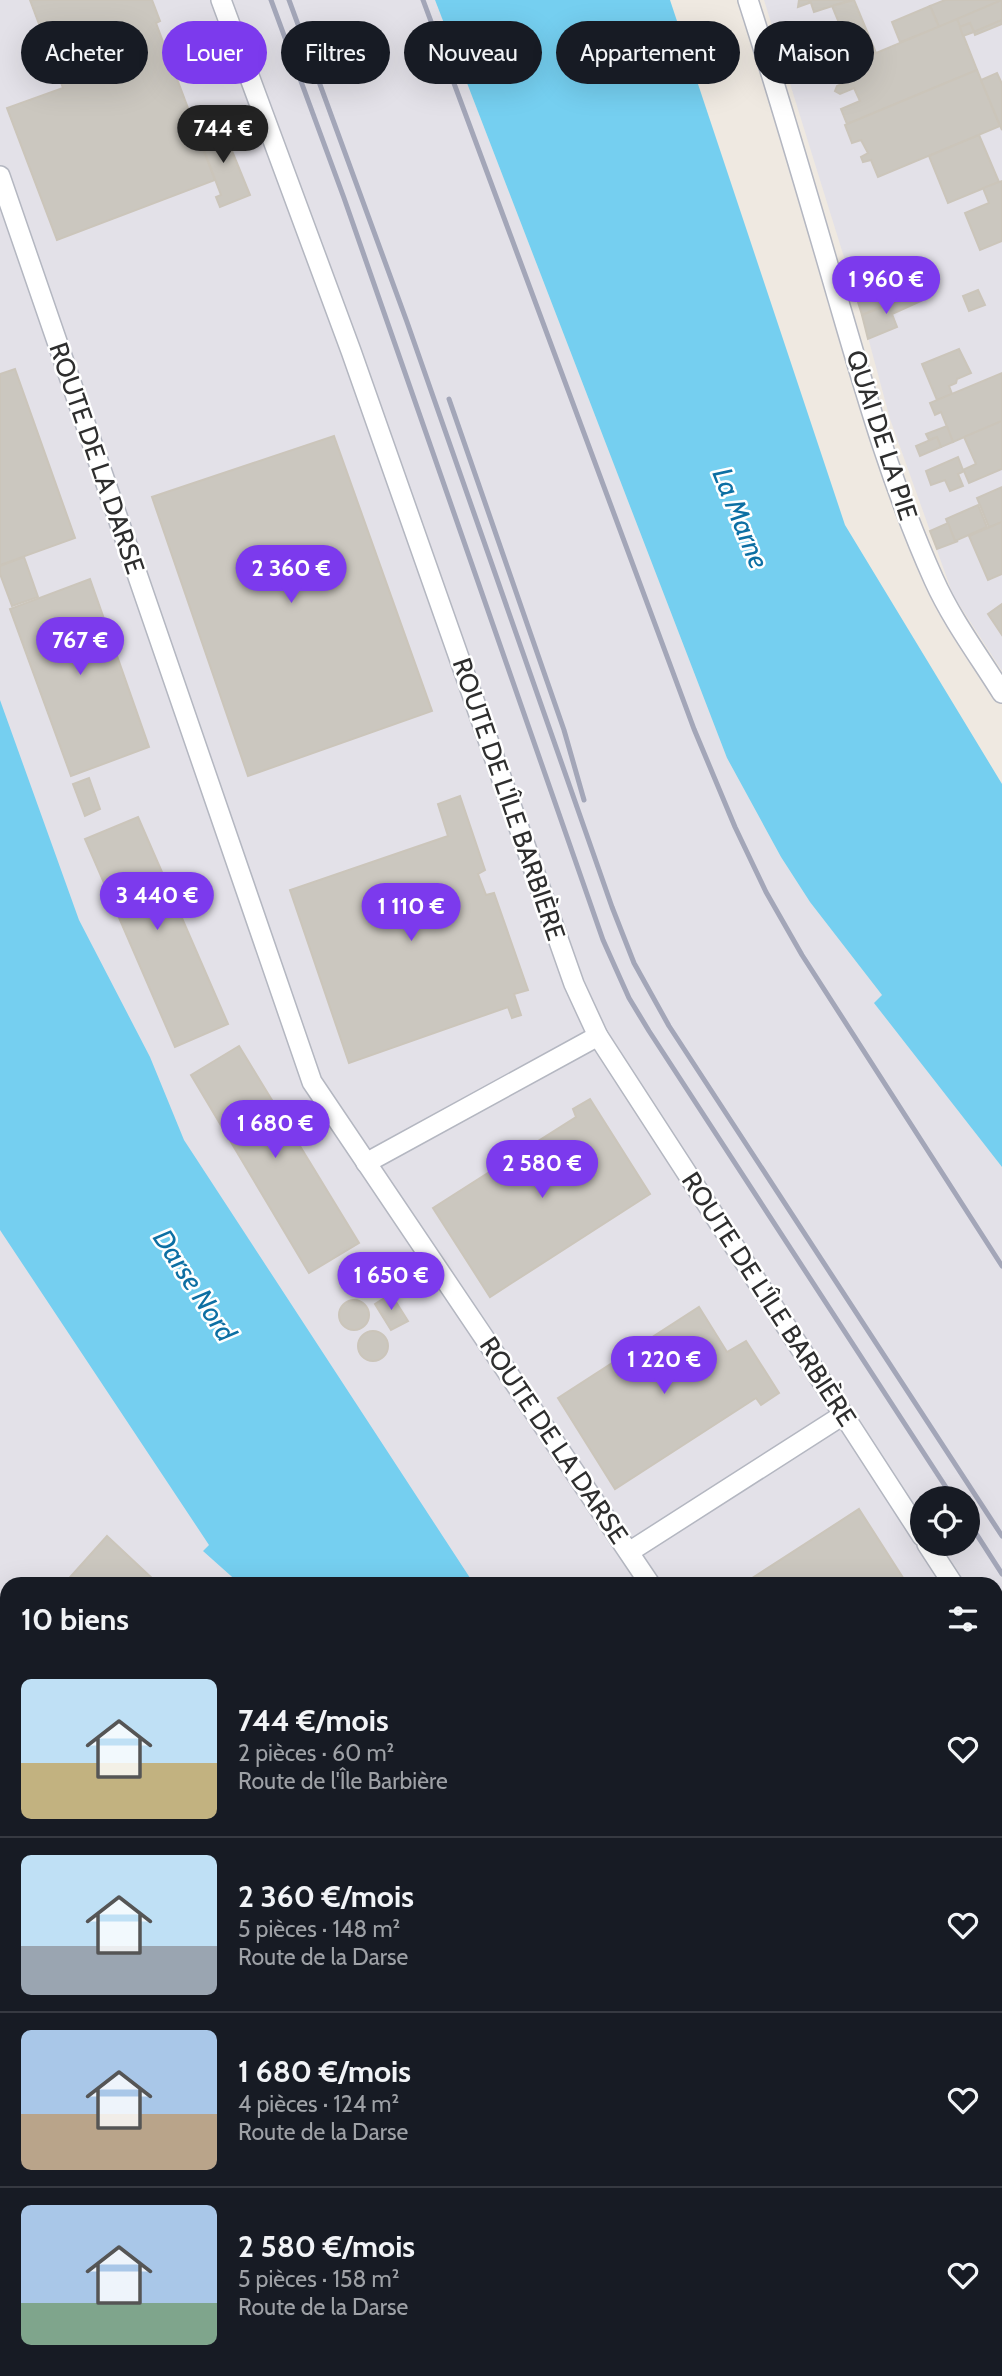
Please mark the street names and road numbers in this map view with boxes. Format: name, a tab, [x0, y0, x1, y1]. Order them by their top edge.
street label: ROUTE DE LA DARSE	[42, 338, 152, 578]
street label: QUAI DE LA PIE	[839, 346, 925, 524]
street label: ROUTE DE L'ÎLE BARBIÈRE	[446, 654, 572, 944]
street label: ROUTE DE L'ÎLE BARBIÈRE	[675, 1166, 863, 1432]
street label: ROUTE DE LA DARSE	[473, 1331, 635, 1549]

